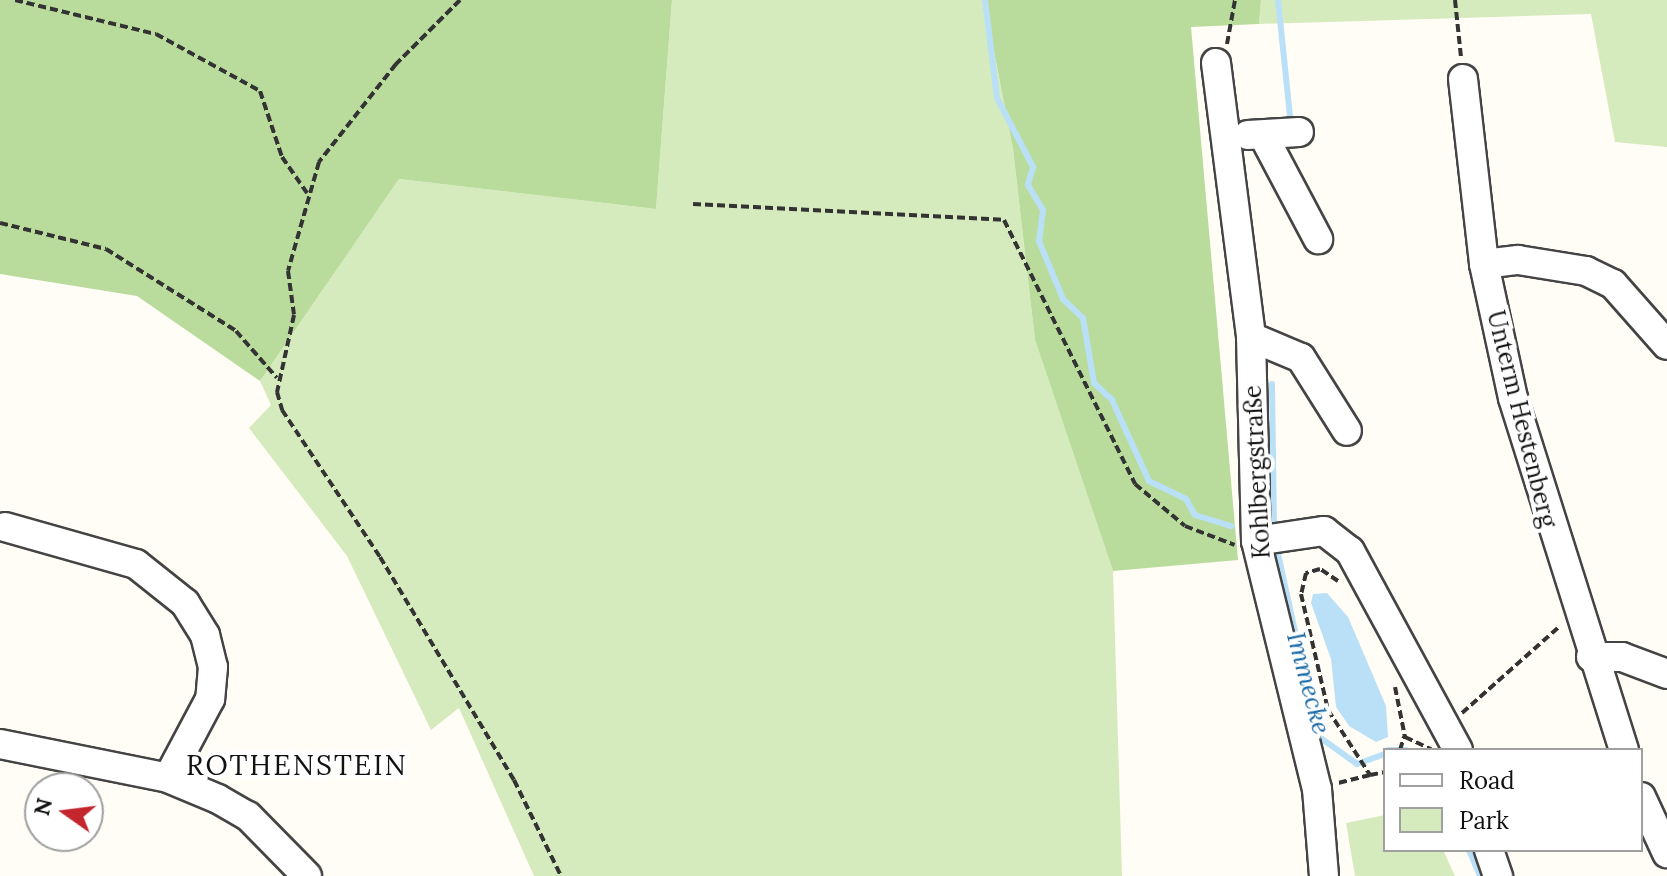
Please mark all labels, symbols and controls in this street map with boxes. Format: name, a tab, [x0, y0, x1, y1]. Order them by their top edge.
street label: Unterm Hestenberg	[1481, 308, 1563, 530]
street label: Kohlbergstraße	[1238, 384, 1276, 560]
water label: Immecke	[1280, 628, 1338, 738]
district label: ROTHENSTEIN	[186, 748, 408, 782]
legend	[1383, 748, 1643, 852]
text: Road	[1459, 765, 1515, 796]
north arrow	[24, 772, 104, 852]
text: N	[27, 795, 58, 818]
text: Park	[1459, 805, 1509, 836]

